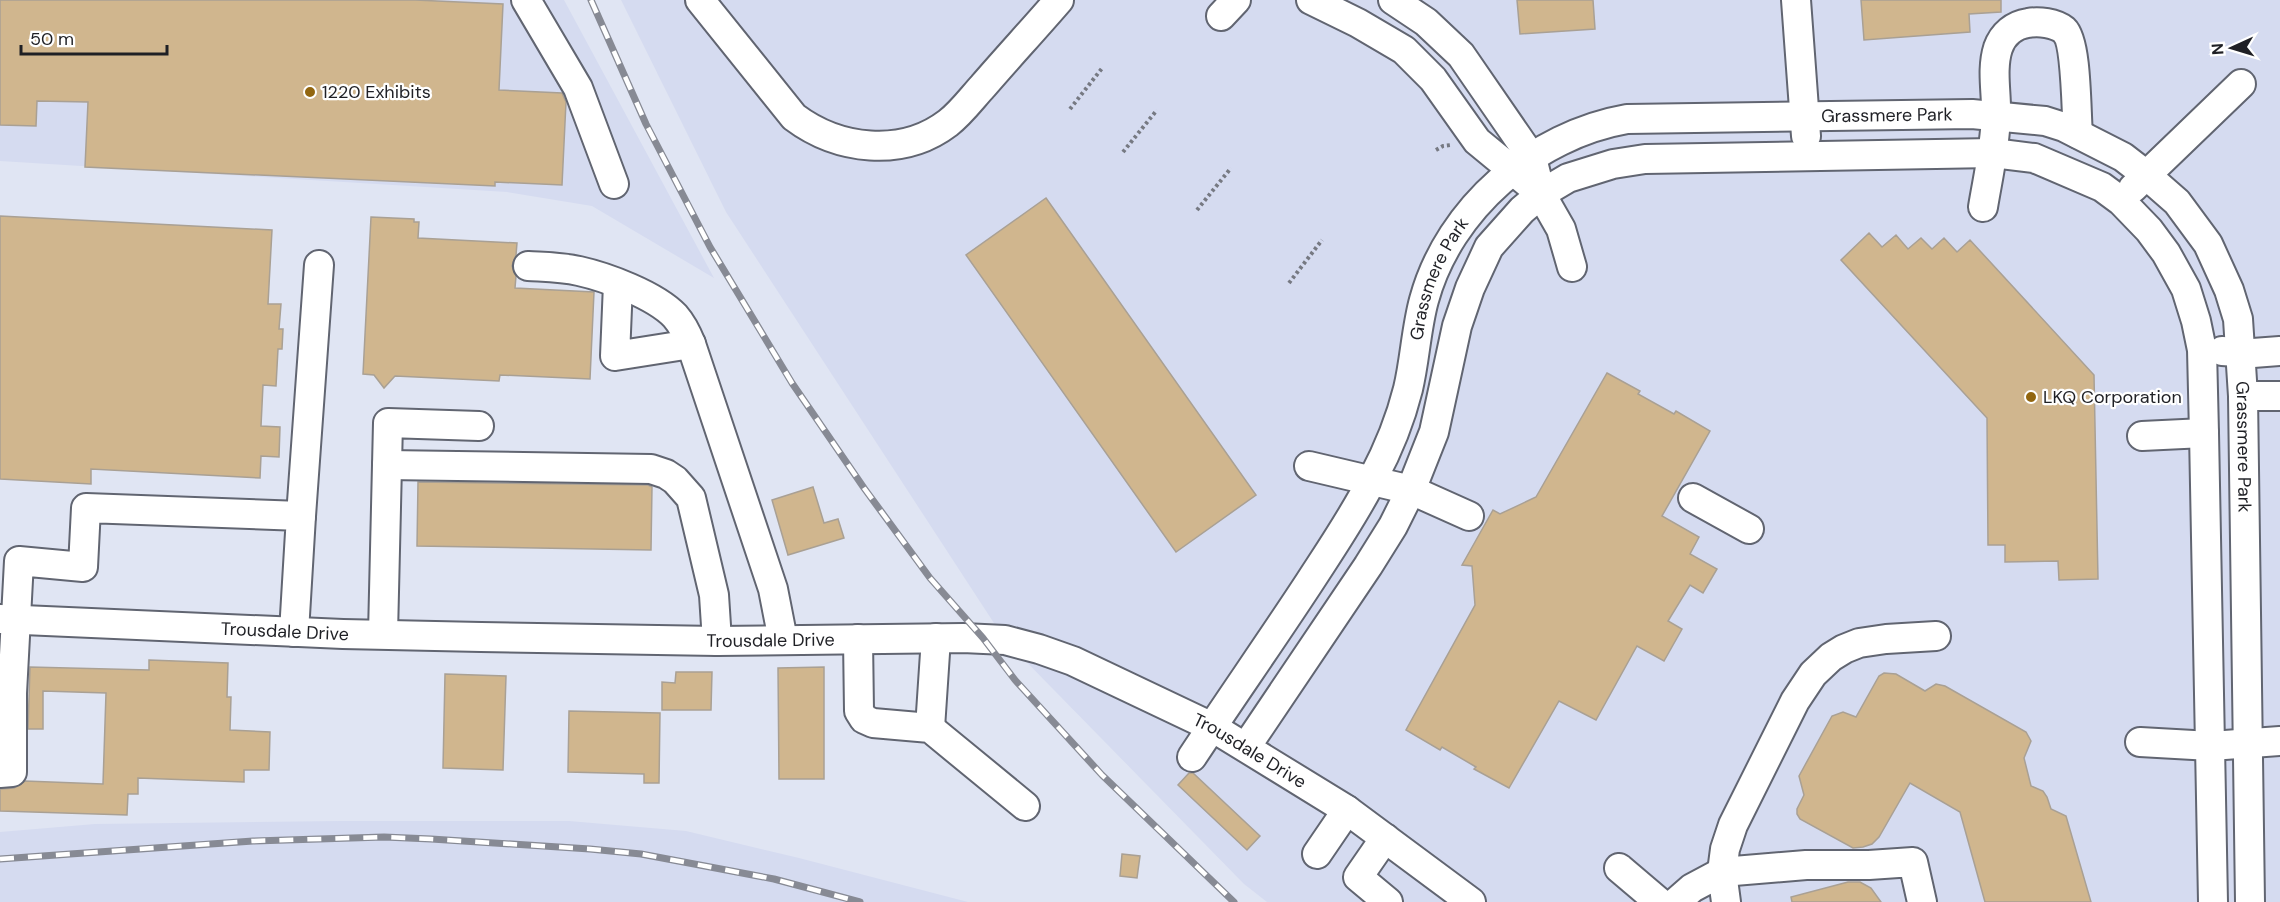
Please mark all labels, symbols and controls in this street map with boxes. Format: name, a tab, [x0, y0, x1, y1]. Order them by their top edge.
scale bar	[21, 18, 166, 56]
north arrow	[2202, 18, 2262, 78]
text: 50 m	[30, 27, 74, 51]
text: N	[2207, 42, 2228, 56]
place label: 1220 Exhibits	[322, 80, 431, 104]
marker: 1220 Exhibits	[303, 85, 317, 99]
street label: Grassmere Park	[1821, 102, 1953, 128]
street label: Grassmere Park	[1404, 212, 1474, 342]
street label: Grassmere Park	[2230, 380, 2257, 513]
place label: LKQ Corporation	[2043, 385, 2182, 409]
marker: LKQ Corporation	[2024, 390, 2038, 404]
street label: Trousdale Drive	[220, 617, 349, 646]
street label: Trousdale Drive	[706, 628, 835, 653]
street label: Trousdale Drive	[1189, 708, 1311, 794]

